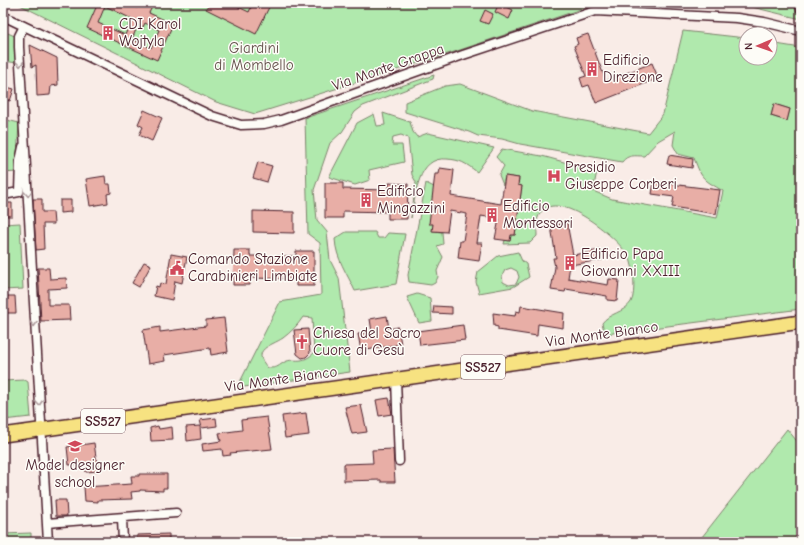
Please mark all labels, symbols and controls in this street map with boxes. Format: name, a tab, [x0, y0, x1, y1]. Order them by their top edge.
place label: CDI Karol Wojtyla	[119, 15, 181, 50]
building icon: CDI Karol Wojtyla	[100, 25, 116, 41]
north arrow	[738, 26, 778, 66]
park label: Giardini di Mombello	[214, 39, 294, 74]
street label: Via Monte Grappa	[330, 39, 446, 95]
text: N	[742, 43, 755, 50]
place label: Edificio Direzione	[603, 51, 663, 86]
one-way arrow	[15, 61, 24, 67]
building icon: Edificio Direzione	[584, 61, 600, 77]
place label: Presidio Giuseppe Corberi	[565, 158, 677, 193]
hospital icon: Presidio Giuseppe Corberi	[546, 168, 562, 184]
place label: Edificio Mingazzini	[377, 182, 445, 217]
one-way arrow	[24, 191, 32, 197]
building icon: Edificio Mingazzini	[358, 192, 374, 208]
place label: Edificio Montessori	[503, 197, 573, 232]
building icon: Edificio Montessori	[484, 207, 500, 223]
place label: Edificio Papa Giovanni XXIII	[581, 245, 680, 280]
place label: Comando Stazione Carabinieri Limbiate	[188, 250, 318, 285]
building icon: Edificio Papa Giovanni XXIII	[562, 255, 578, 271]
public building icon: Comando Stazione Carabinieri Limbiate	[169, 260, 185, 276]
street label: Via Monte Bianco	[545, 317, 659, 351]
one-way arrow	[30, 321, 39, 327]
place label: Chiesa del Sacro Cuore di Gesù	[313, 324, 421, 359]
church icon: Chiesa del Sacro Cuore di Gesù	[294, 334, 310, 350]
road number: SS527	[461, 355, 505, 379]
street label: Via Monte Bianco	[224, 362, 338, 396]
one-way arrow	[35, 400, 44, 406]
road number: SS527	[81, 409, 125, 433]
school or university icon: Model designer school	[67, 438, 83, 454]
place label: Model designer school	[25, 456, 125, 491]

